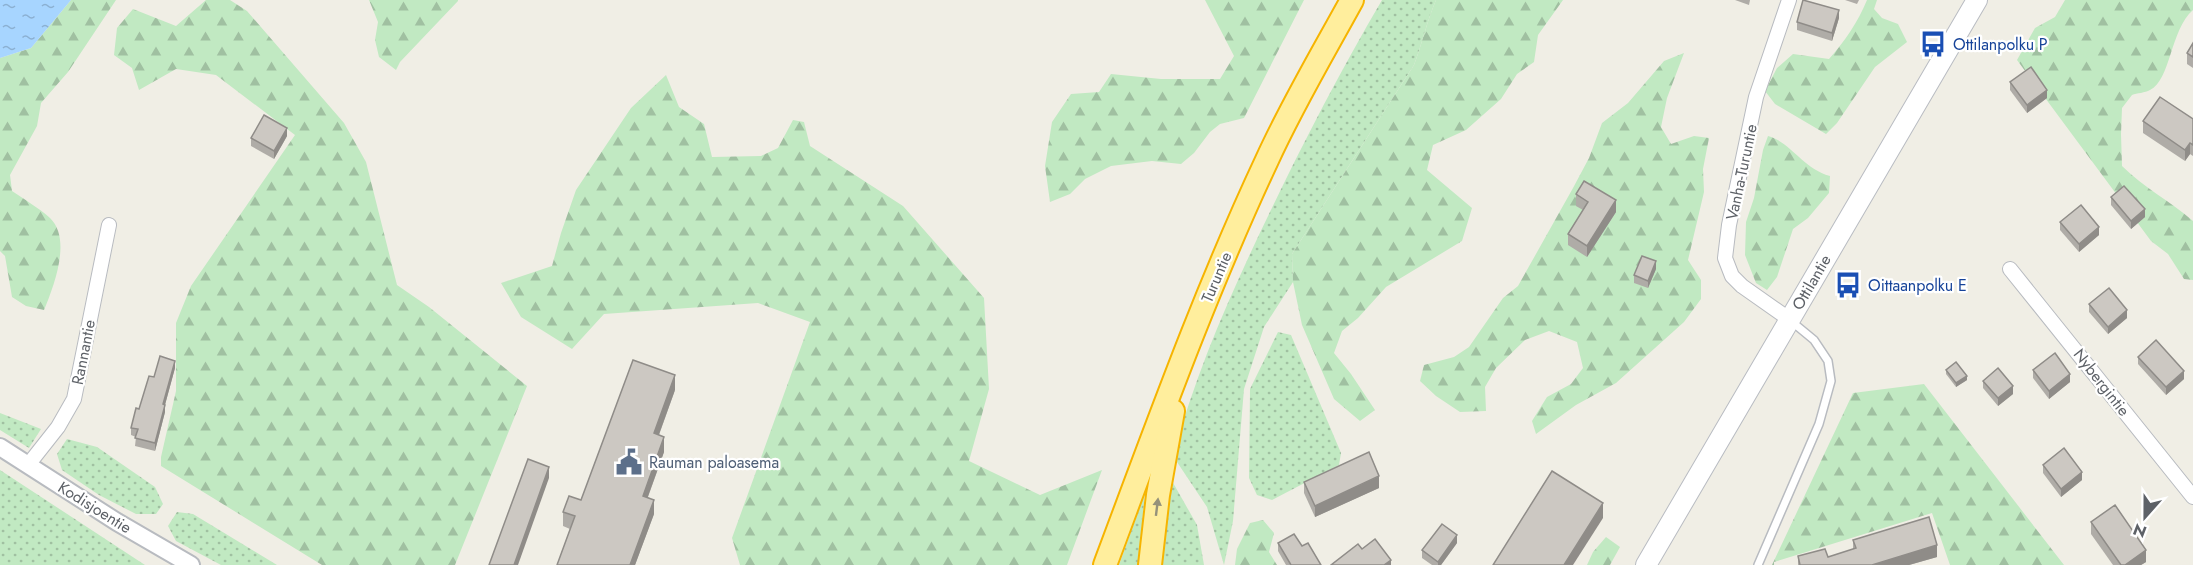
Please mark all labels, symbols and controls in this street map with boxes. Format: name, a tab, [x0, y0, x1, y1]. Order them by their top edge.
bus stop icon: Ottilanpolku P	[1918, 29, 1948, 59]
place label: Ottilanpolku P	[1953, 33, 2048, 56]
street label: Vanha-Turuntie	[1720, 122, 1763, 222]
street label: Turuntie	[1196, 248, 1237, 306]
street label: Ottilantie	[1786, 250, 1837, 314]
bus stop icon: Oittaanpolku E	[1833, 270, 1863, 300]
place label: Oittaanpolku E	[1868, 274, 1967, 297]
street label: Rannantie	[66, 318, 101, 387]
street label: Nybergintie	[2068, 344, 2135, 421]
public building icon: Rauman paloasema	[614, 447, 644, 477]
place label: Rauman paloasema	[649, 451, 779, 474]
street label: Kodisjoentie	[54, 476, 136, 539]
north arrow	[2115, 487, 2175, 547]
one-way arrow	[1152, 497, 1161, 516]
text: N	[2130, 518, 2150, 544]

